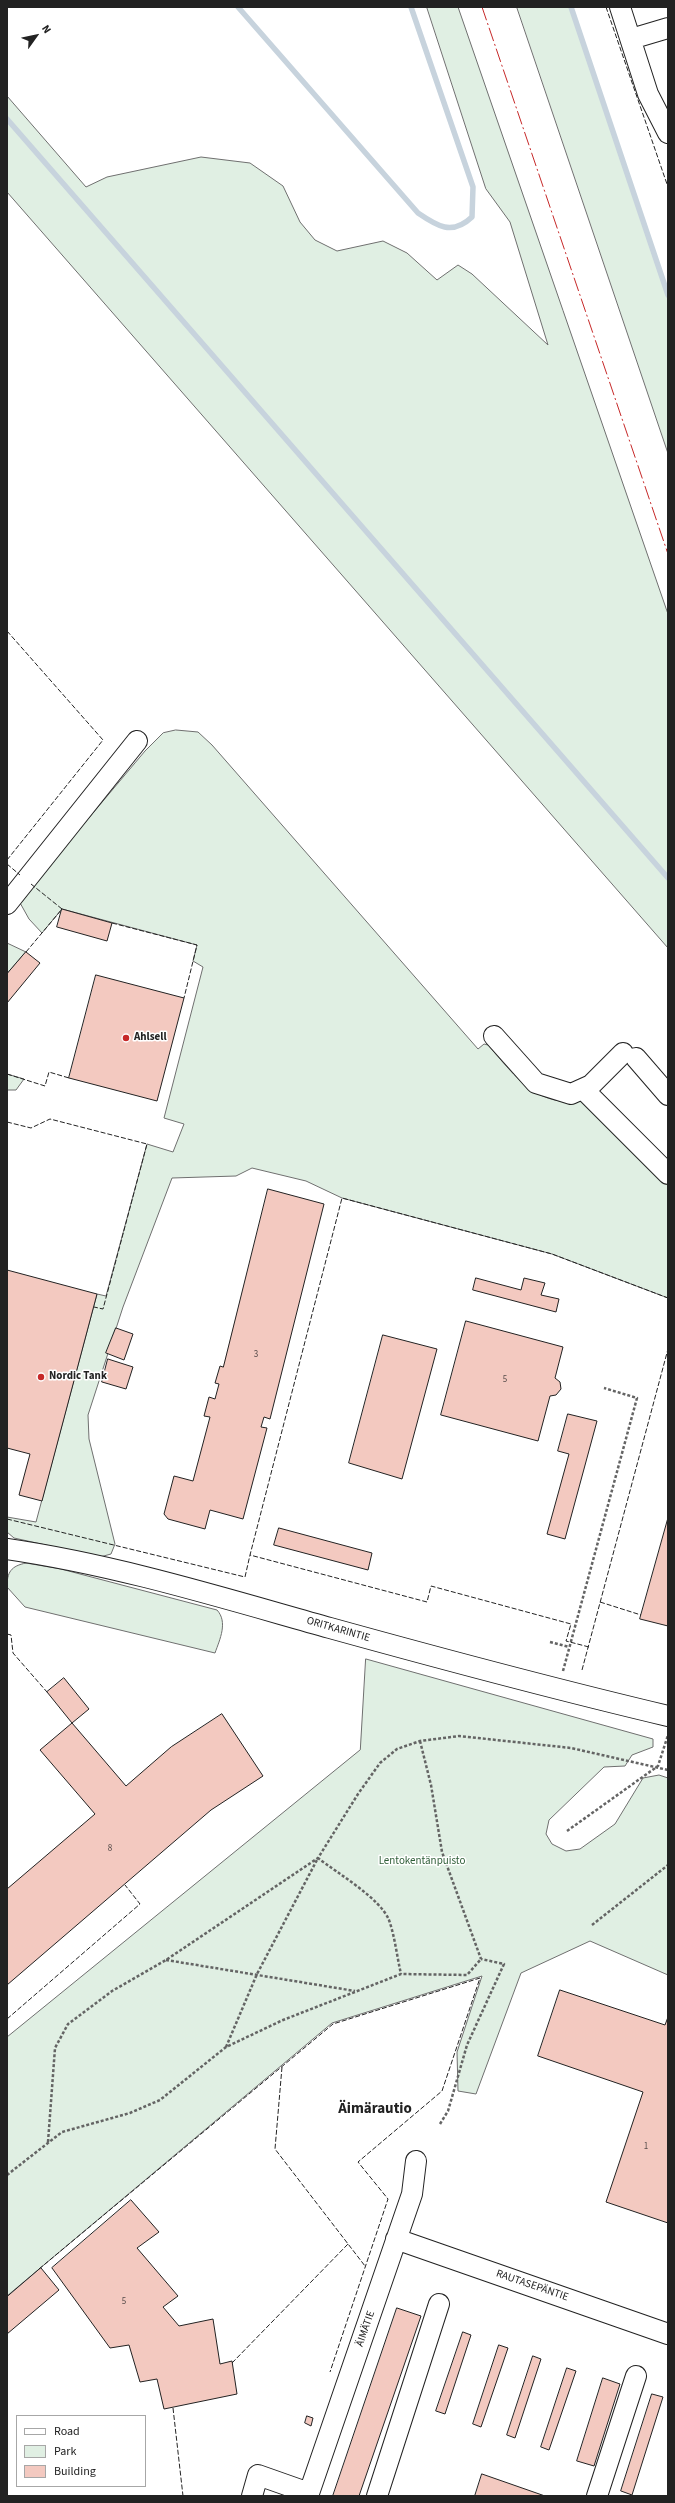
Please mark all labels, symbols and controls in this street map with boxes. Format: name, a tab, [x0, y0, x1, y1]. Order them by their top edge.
north arrow	[16, 16, 56, 56]
text: N	[38, 22, 55, 36]
place label: Ahlsell	[134, 1031, 167, 1045]
marker: Ahlsell	[121, 1033, 131, 1043]
house number: 3	[254, 1350, 258, 1360]
place label: Nordic Tank	[49, 1370, 107, 1384]
marker: Nordic Tank	[36, 1372, 46, 1382]
house number: 5	[503, 1375, 507, 1385]
street label: ORITKARINTIE	[305, 1615, 371, 1645]
house number: 8	[108, 1844, 112, 1854]
park label: Lentokentänpuisto	[379, 1855, 465, 1869]
district label: Äimärautio	[338, 2101, 412, 2119]
house number: 1	[644, 2142, 648, 2152]
street label: RAUTASEPÄNTIE	[494, 2267, 570, 2305]
house number: 5	[122, 2297, 126, 2307]
street label: ÄIMÄTIE	[354, 2309, 378, 2349]
legend	[16, 2415, 146, 2487]
text: Road	[54, 2423, 80, 2440]
text: Park	[54, 2443, 76, 2460]
text: Building	[54, 2463, 96, 2480]

